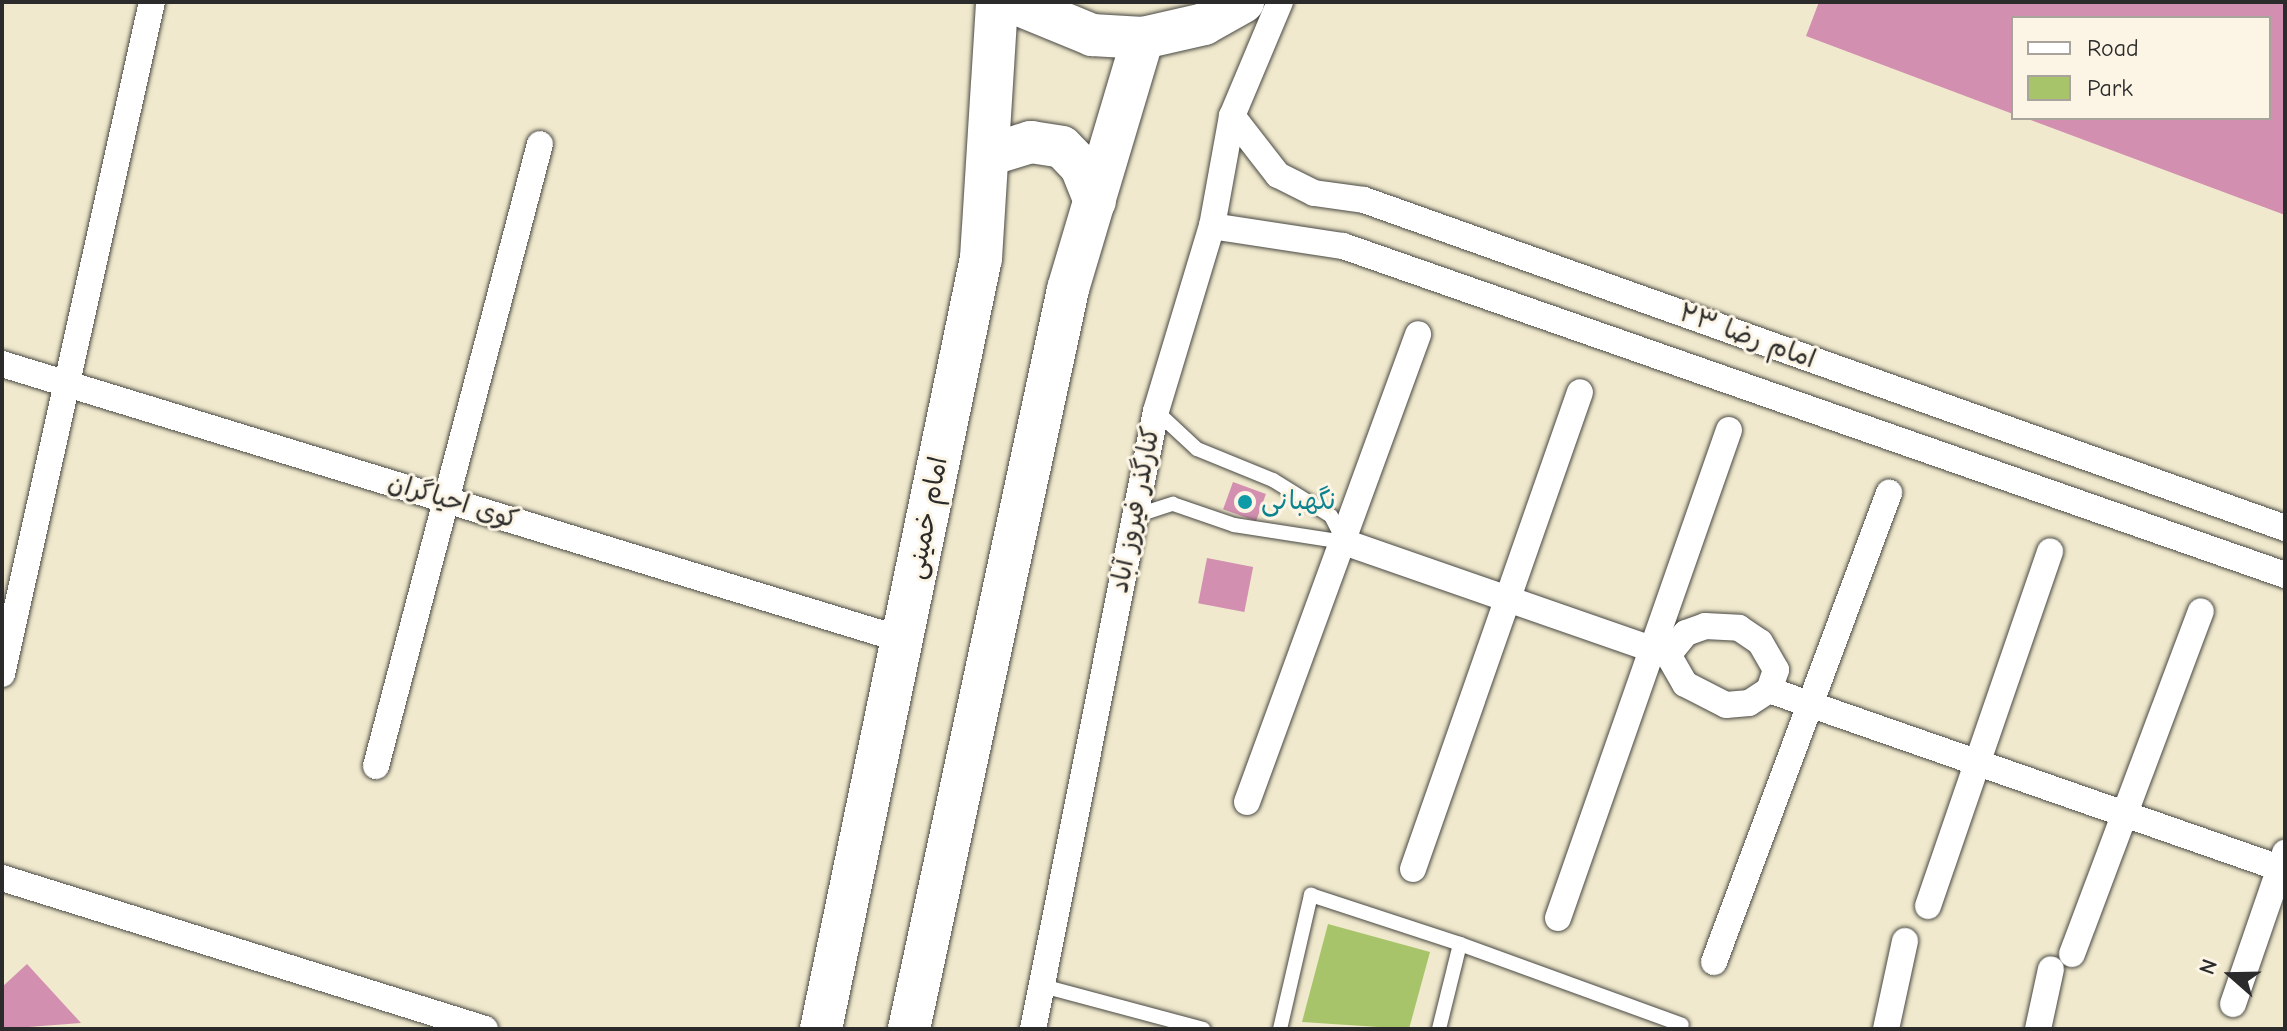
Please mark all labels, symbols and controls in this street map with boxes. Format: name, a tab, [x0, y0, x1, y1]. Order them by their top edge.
legend	[2011, 16, 2271, 120]
text: Road	[2087, 34, 2139, 62]
text: Park	[2087, 74, 2133, 102]
street label: امام رضا ۲۳	[1674, 298, 1820, 376]
street label: کنارگذر فیروز آباد	[1105, 424, 1167, 596]
street label: امام خمینی	[901, 454, 955, 582]
street label: کوی احیاگران	[384, 467, 522, 537]
place label: نگهبانی	[1261, 486, 1336, 518]
marker: نگهبانی	[1236, 493, 1254, 511]
north arrow	[2191, 935, 2271, 1015]
text: N	[2194, 956, 2223, 978]

